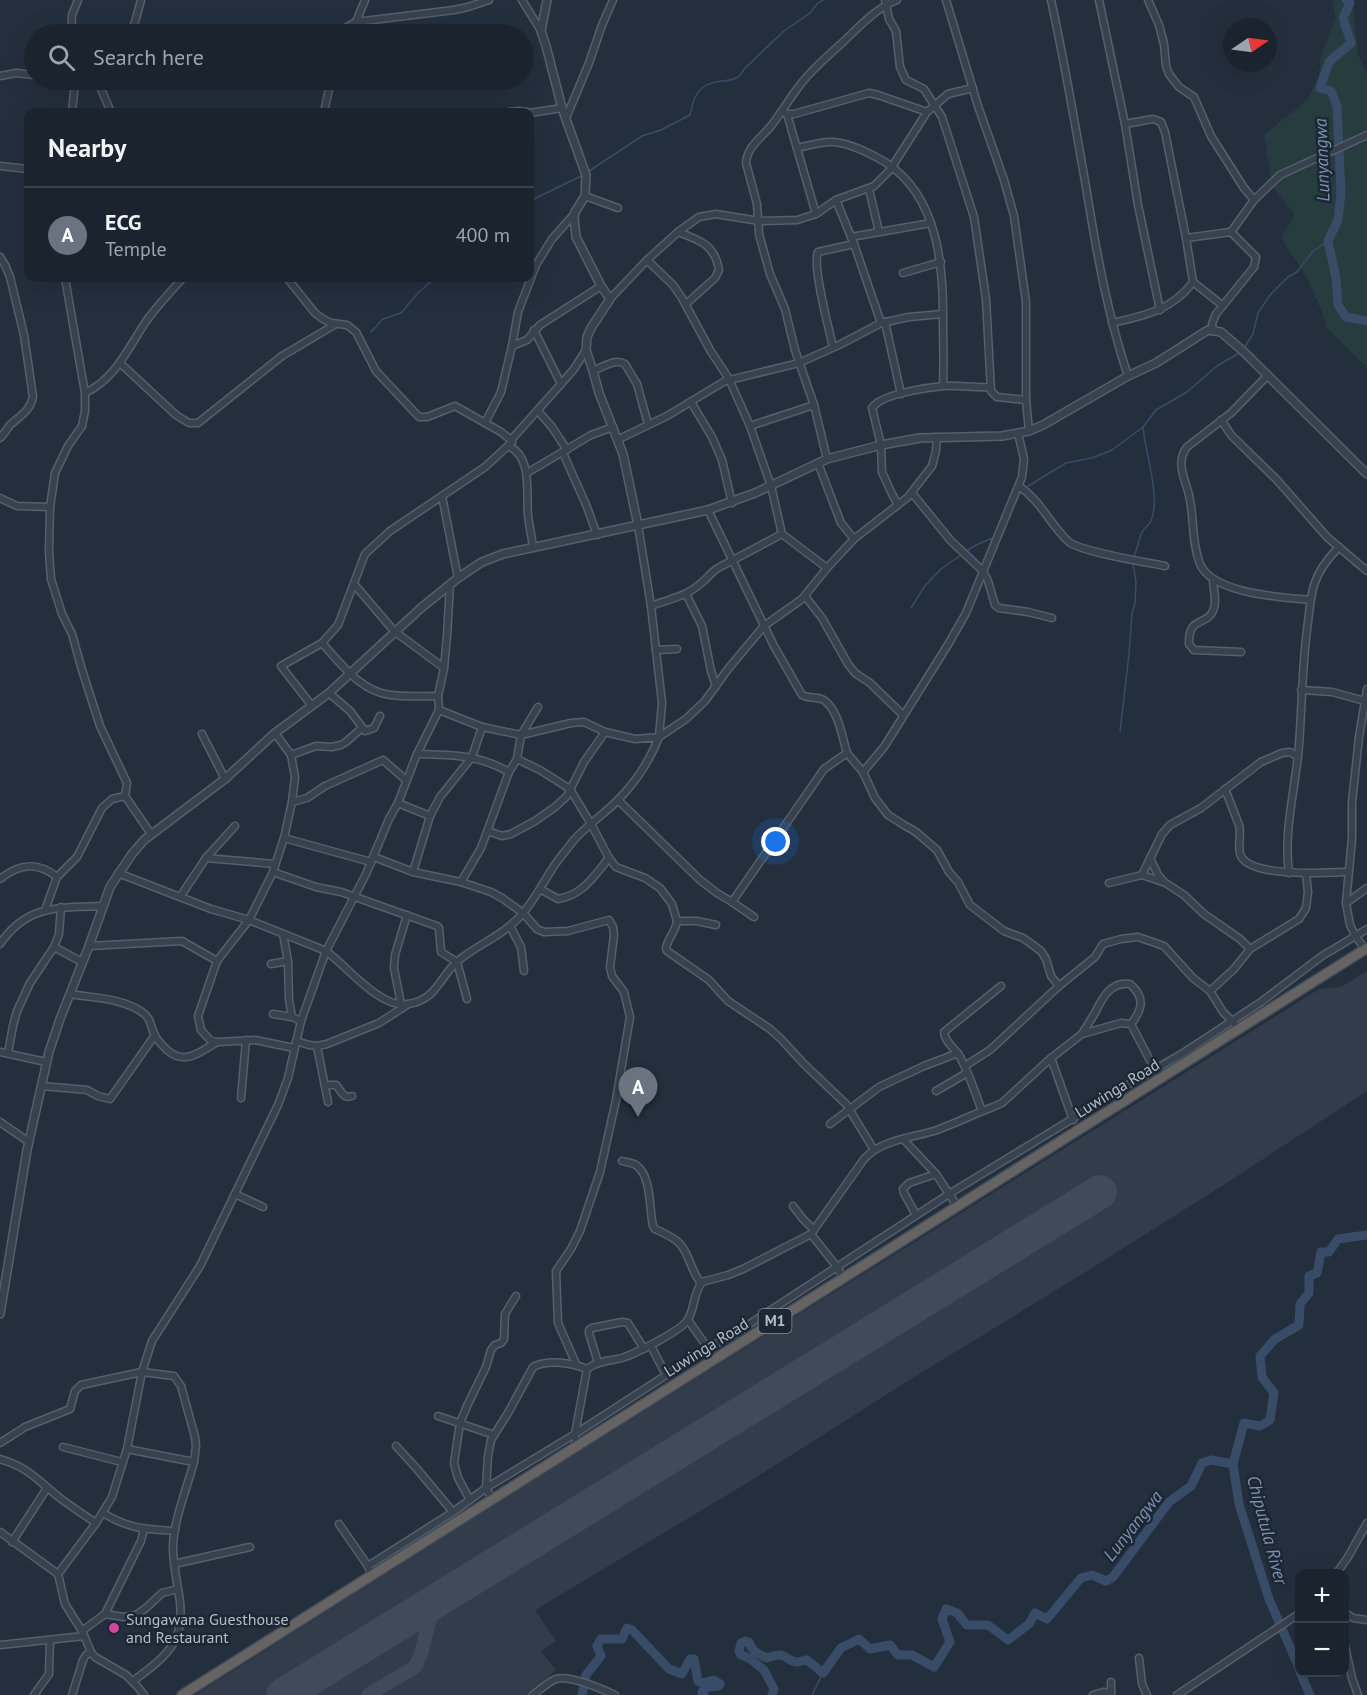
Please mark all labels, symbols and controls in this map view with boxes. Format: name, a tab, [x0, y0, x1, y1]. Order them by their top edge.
north arrow	[1223, 18, 1277, 72]
search box	[24, 24, 534, 90]
icon: search	[45, 41, 78, 74]
text: Search here	[93, 43, 204, 71]
water label: Lunyangwa	[1309, 118, 1334, 202]
text: Nearby	[48, 131, 126, 164]
text: ECG	[105, 208, 141, 236]
text: A	[61, 222, 74, 248]
text: 400 m	[456, 222, 510, 248]
text: Temple	[105, 236, 167, 262]
your location	[761, 827, 790, 856]
street label: Luwinga Road	[1071, 1054, 1163, 1122]
pin: A	[618, 1068, 658, 1117]
road number: M1	[758, 1309, 792, 1333]
street label: Luwinga Road	[660, 1313, 752, 1381]
water label: Chiputula River	[1242, 1473, 1293, 1588]
water label: Lunyangwa	[1098, 1486, 1167, 1566]
map controls	[1295, 1569, 1349, 1677]
button: +	[1295, 1569, 1349, 1623]
place label: Sungawana Guesthouse and Restaurant	[126, 1609, 289, 1647]
marker: Sungawana Guesthouse and Restaurant	[107, 1621, 121, 1635]
button: −	[1295, 1623, 1349, 1677]

